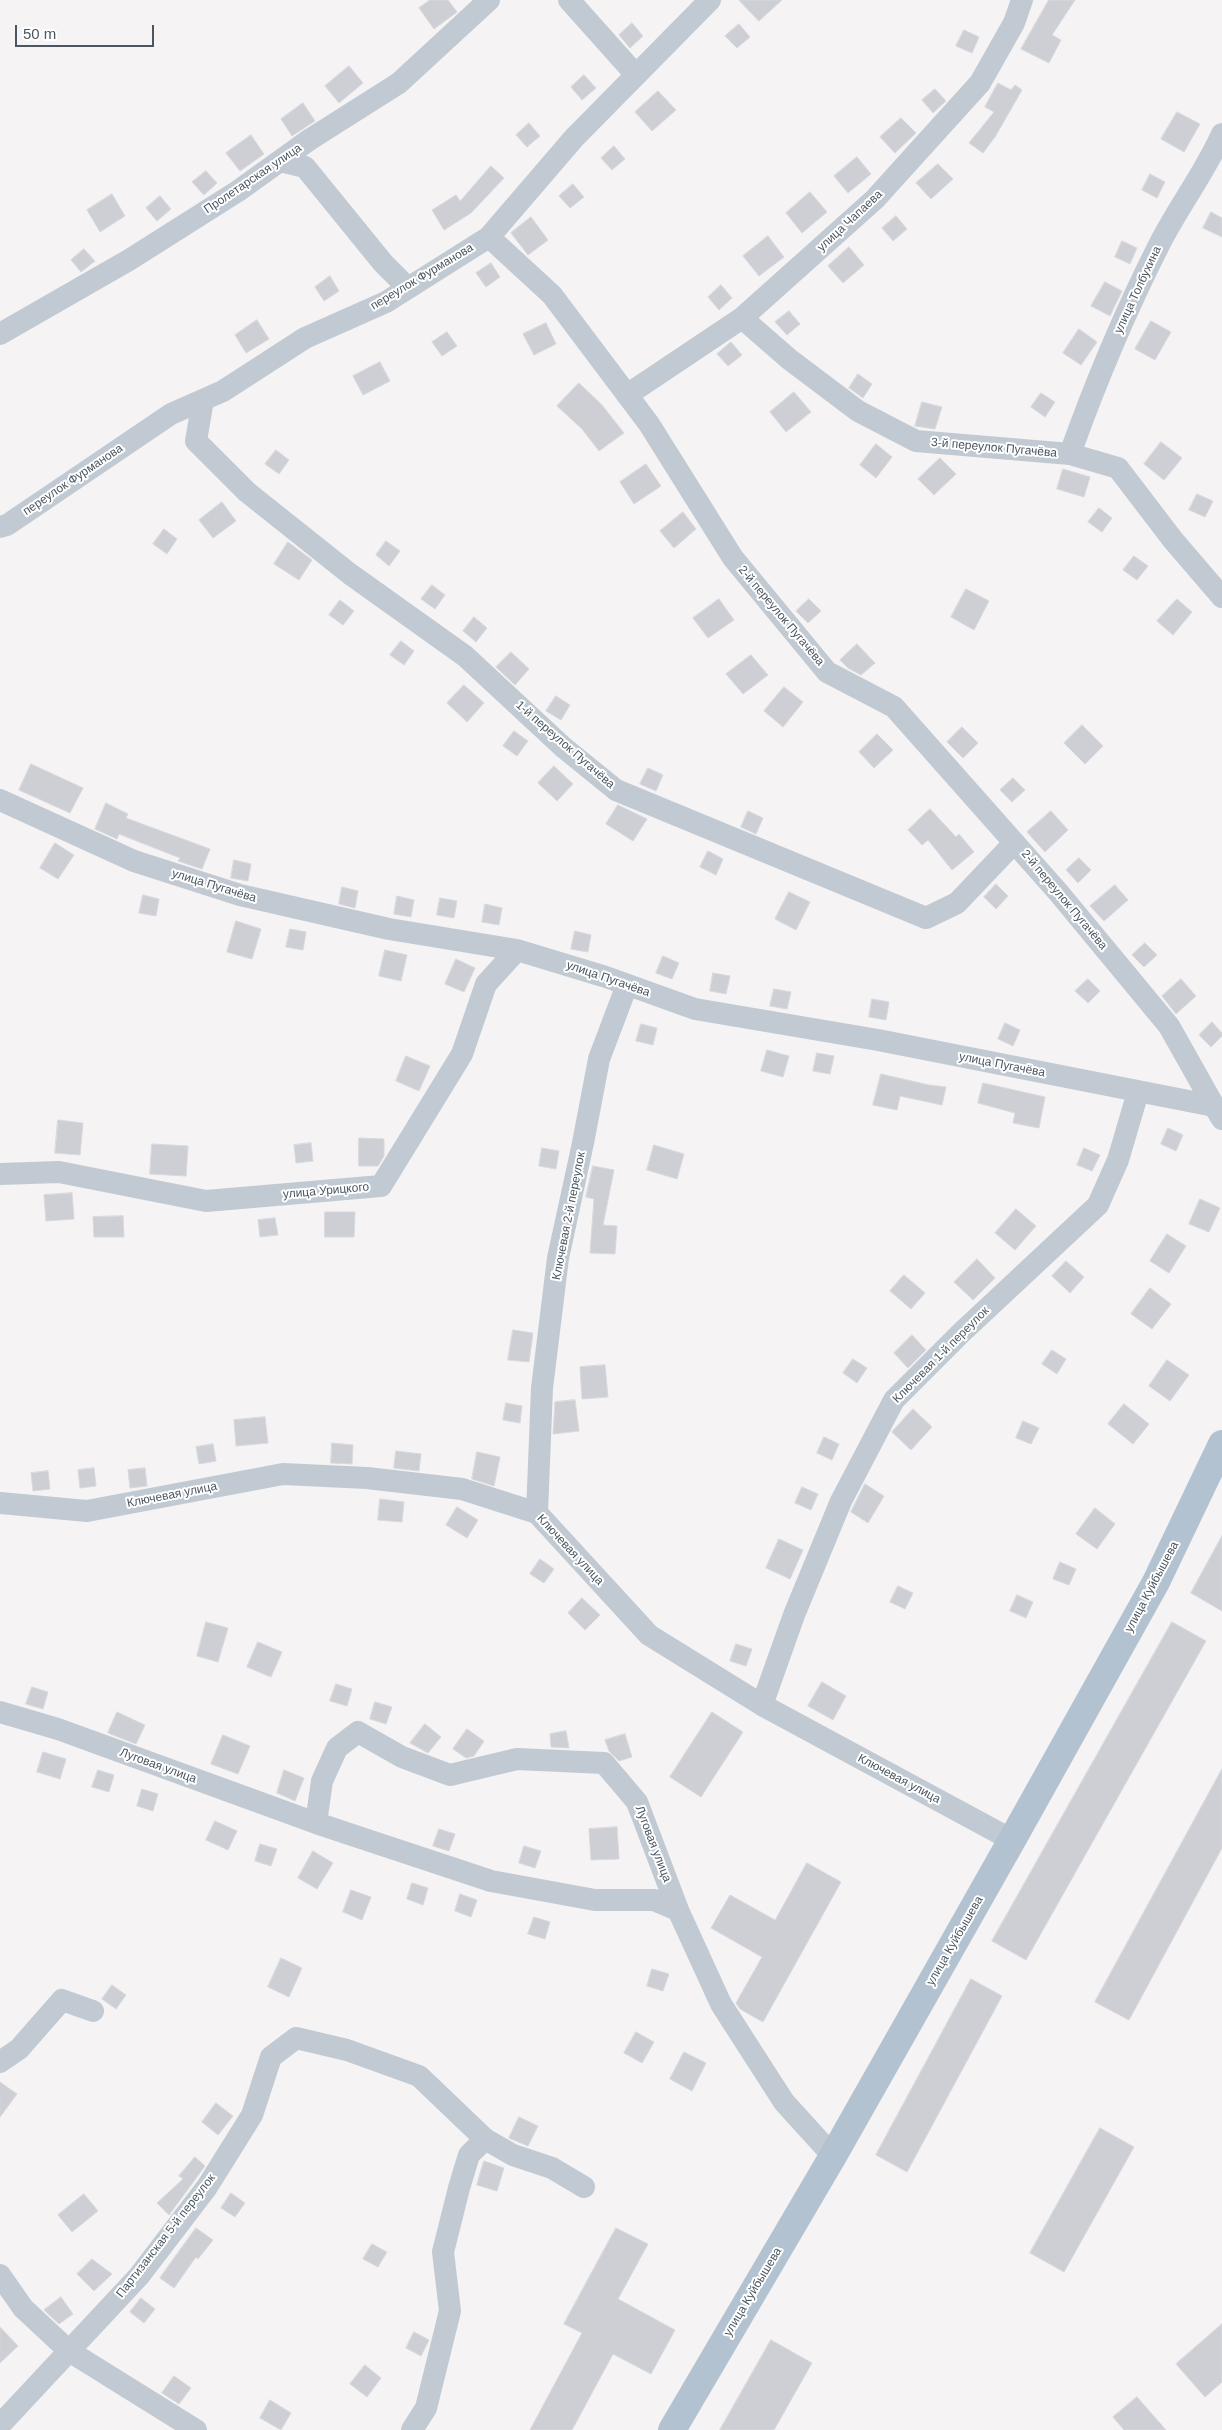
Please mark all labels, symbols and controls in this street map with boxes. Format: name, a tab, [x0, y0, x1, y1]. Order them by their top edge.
scale bar	[18, 15, 156, 47]
text: 50 m	[23, 25, 56, 42]
street label: Пролетарская улица	[201, 141, 305, 217]
street label: улица Чапаева	[814, 187, 886, 255]
street label: переулок Фурманова	[368, 241, 476, 313]
street label: улица Толбухина	[1111, 244, 1165, 336]
street label: 3-й переулок Пугачёва	[931, 435, 1057, 461]
street label: переулок Фурманова	[20, 441, 126, 519]
street label: 2-й переулок Пугачёва	[735, 563, 827, 669]
street label: 1-й переулок Пугачёва	[513, 698, 617, 792]
street label: 2-й переулок Пугачёва	[1018, 847, 1110, 953]
street label: улица Пугачёва	[170, 866, 258, 906]
street label: улица Пугачёва	[564, 958, 652, 1000]
street label: улица Пугачёва	[958, 1050, 1046, 1080]
street label: Ключевая 2-й переулок	[550, 1151, 588, 1281]
street label: улица Урицкого	[282, 1180, 370, 1202]
street label: Ключевая 1-й переулок	[890, 1304, 992, 1406]
street label: Ключевая улица	[126, 1479, 218, 1511]
street label: Ключевая улица	[534, 1512, 606, 1588]
street label: улица Куйбышева	[1122, 1539, 1182, 1635]
street label: Луговая улица	[118, 1745, 198, 1787]
street label: Ключевая улица	[855, 1751, 943, 1807]
street label: Луговая улица	[632, 1804, 674, 1884]
street label: улица Куйбышева	[924, 1894, 986, 1988]
street label: Партизанская 5-й переулок	[113, 2171, 219, 2301]
street label: улица Куйбышева	[721, 2245, 785, 2339]

